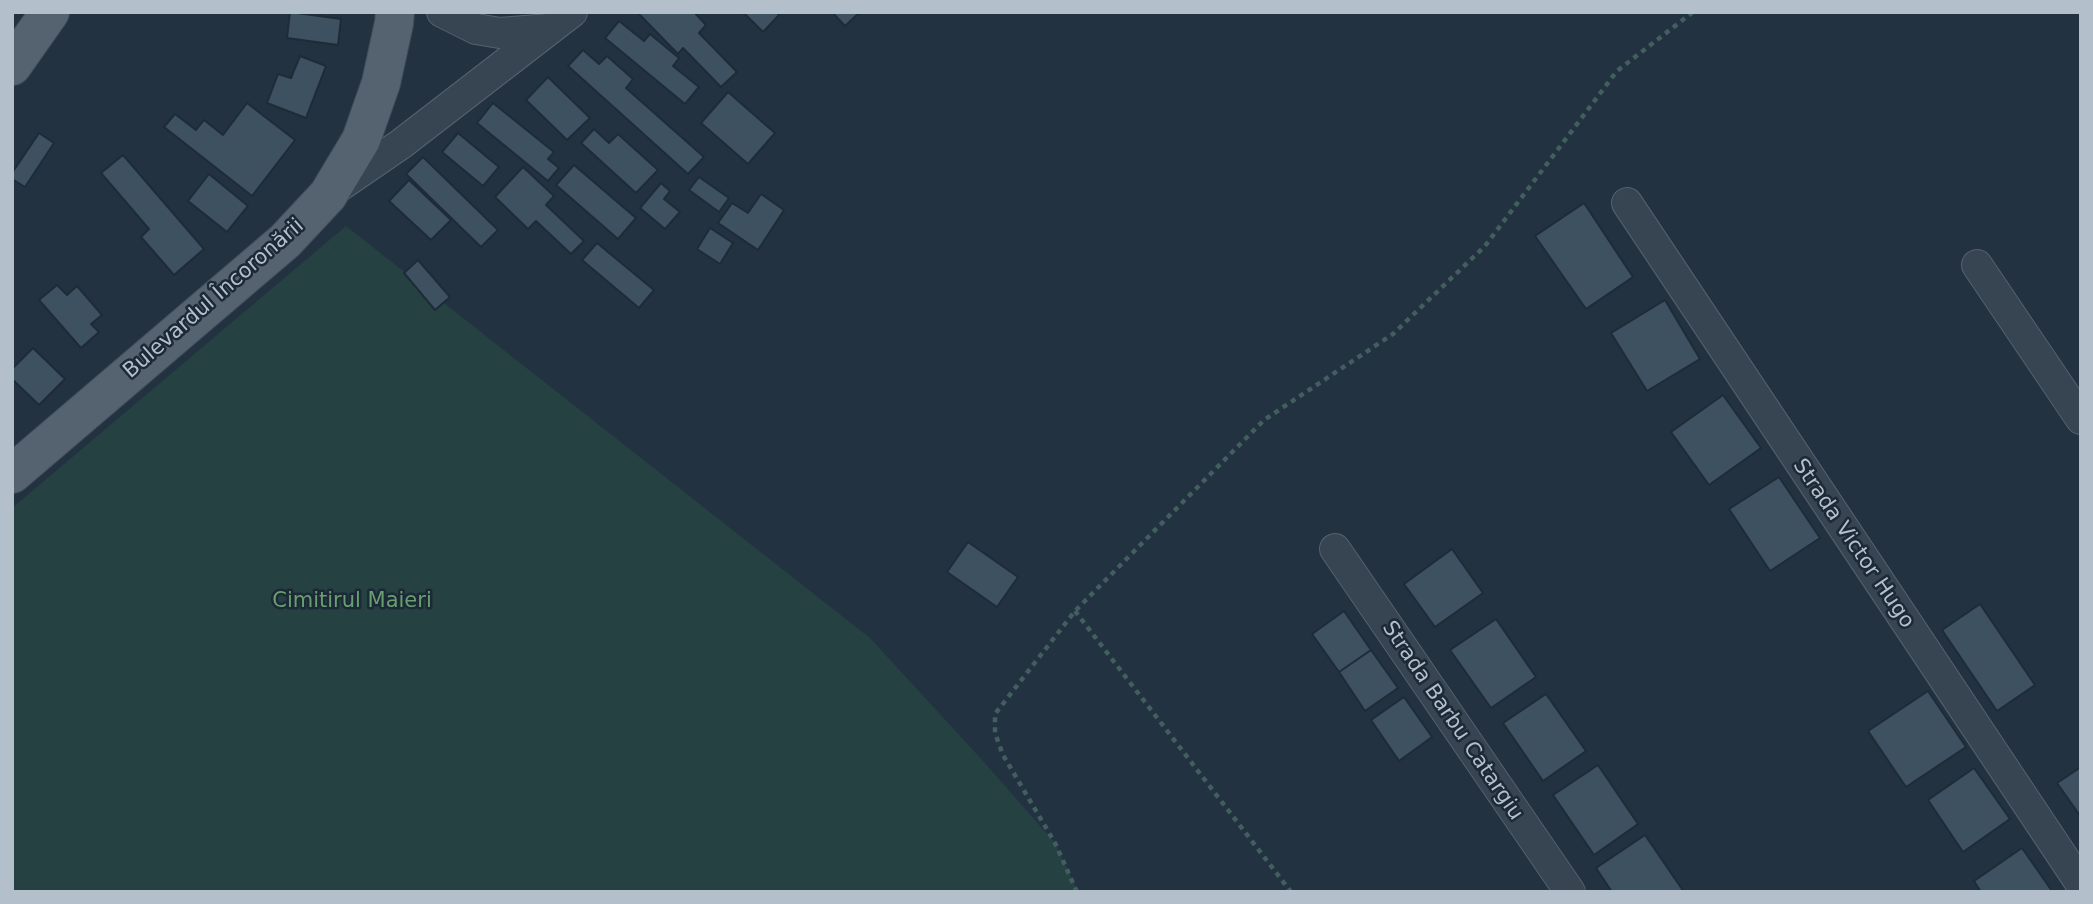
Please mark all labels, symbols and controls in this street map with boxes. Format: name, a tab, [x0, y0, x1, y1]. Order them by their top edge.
street label: Bulevardul Încoronării	[119, 214, 309, 384]
street label: Strada Victor Hugo	[1787, 455, 1919, 633]
park label: Cimitirul Maieri	[272, 589, 432, 615]
street label: Strada Barbu Catargiu	[1376, 617, 1528, 825]

